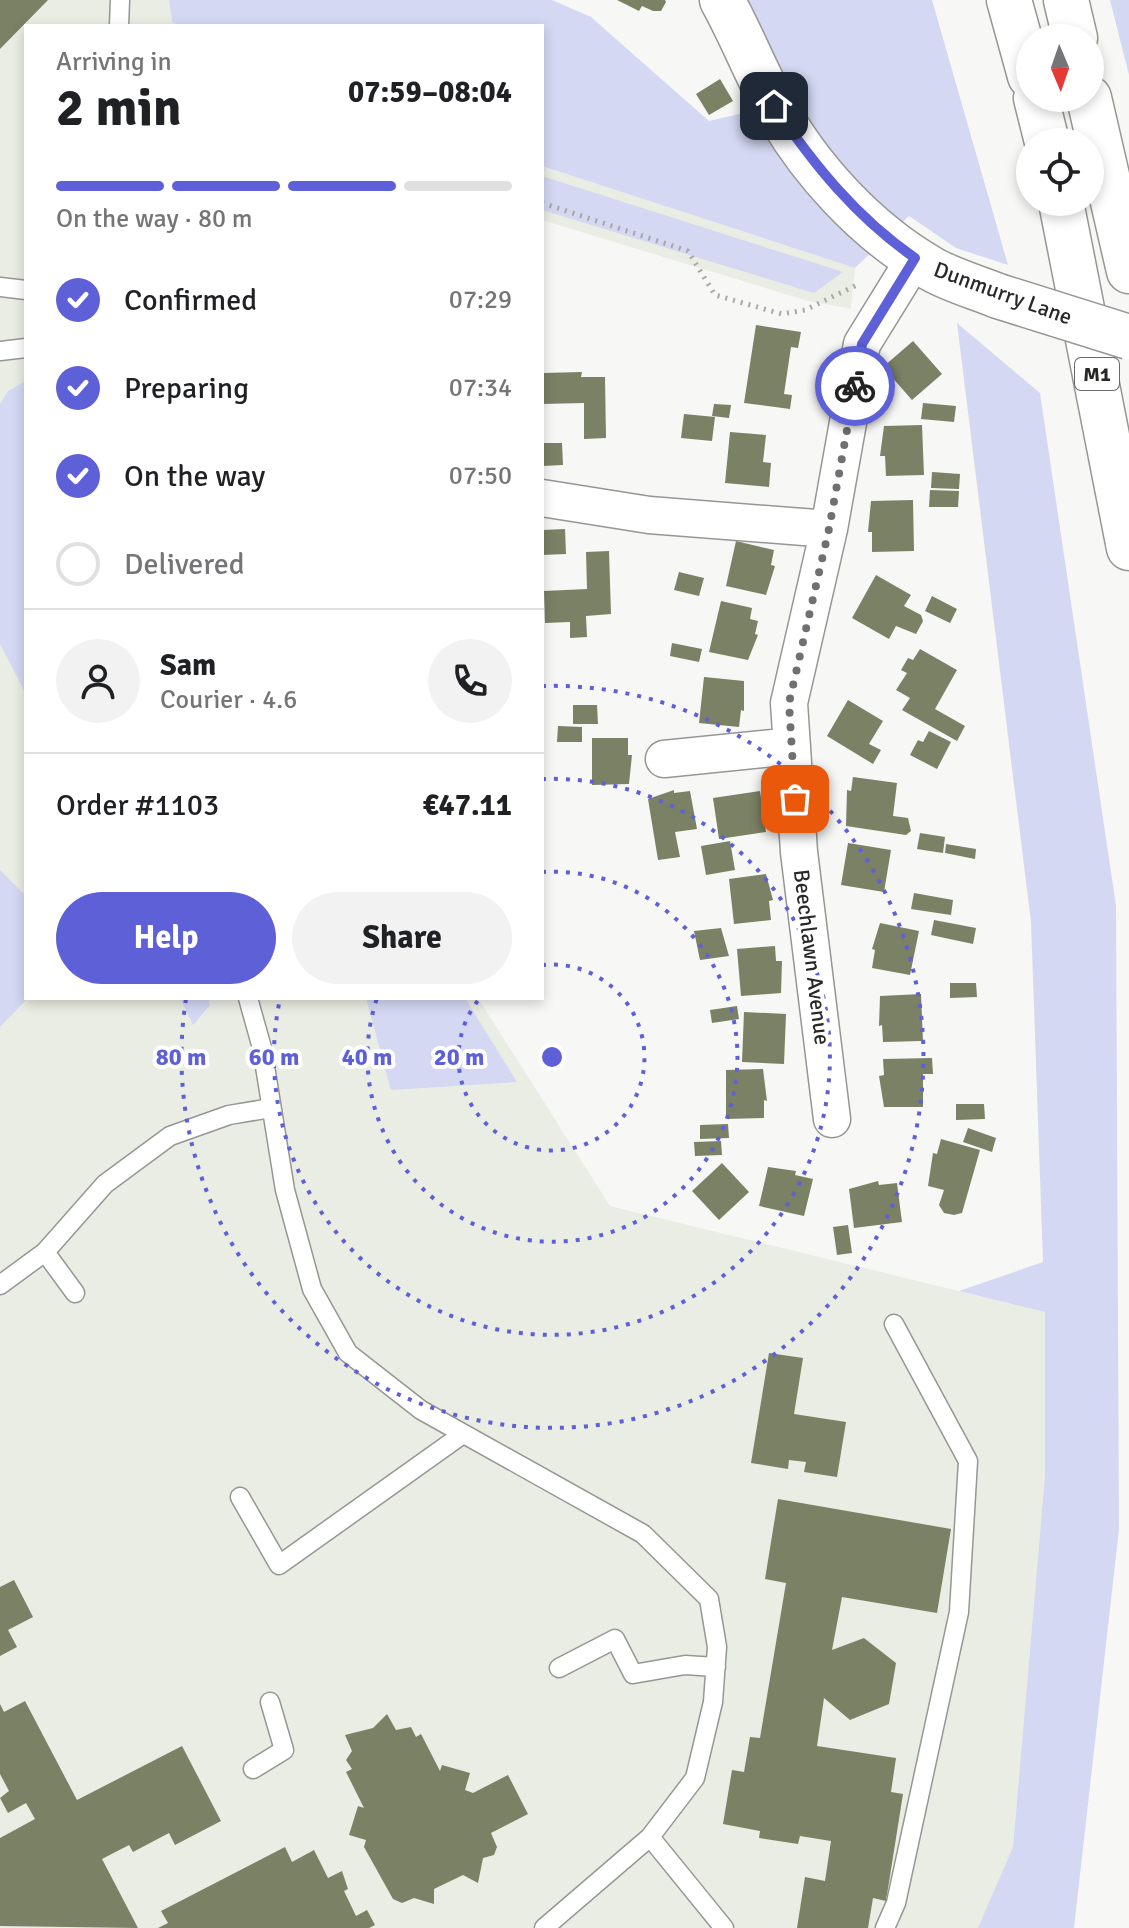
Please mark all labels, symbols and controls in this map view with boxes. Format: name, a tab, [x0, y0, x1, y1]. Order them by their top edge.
north arrow	[1016, 24, 1104, 112]
map controls	[1016, 24, 1104, 216]
text: Arriving in	[56, 46, 172, 78]
pin	[740, 72, 808, 140]
text: 07:59–08:04	[348, 74, 512, 111]
text: 2 min	[56, 76, 182, 140]
icon: home	[752, 84, 796, 128]
button: locate	[1016, 128, 1104, 216]
text: On the way · 80 m	[56, 203, 252, 235]
street label: Dunmurry Lane	[930, 255, 1076, 331]
icon: check	[56, 278, 100, 322]
text: Confirmed	[124, 282, 257, 319]
text: 07:29	[449, 284, 512, 316]
courier	[815, 346, 895, 426]
road number: M1	[1075, 358, 1119, 390]
icon: bike	[833, 364, 877, 408]
icon: check	[56, 366, 100, 410]
text: Preparing	[124, 370, 249, 407]
text: 07:34	[449, 372, 512, 404]
icon: check	[56, 454, 100, 498]
text: On the way	[124, 458, 265, 495]
text: 07:50	[449, 460, 512, 492]
text: Delivered	[124, 546, 245, 583]
button: person	[56, 639, 140, 723]
button: phone	[428, 639, 512, 723]
text: Sam	[160, 647, 216, 684]
text: Courier · 4.6	[160, 684, 297, 716]
pin	[761, 765, 829, 833]
icon: bag	[773, 777, 817, 821]
text: Order #1103	[56, 787, 219, 824]
text: €47.11	[422, 787, 512, 824]
street label: Beechlawn Avenue	[788, 868, 836, 1046]
button: Help	[56, 892, 276, 984]
button: Share	[292, 892, 512, 984]
text: 80 m	[156, 1042, 206, 1072]
text: 60 m	[249, 1042, 299, 1072]
text: 40 m	[342, 1042, 392, 1072]
text: 20 m	[434, 1042, 484, 1072]
centre of rings	[538, 1043, 566, 1071]

